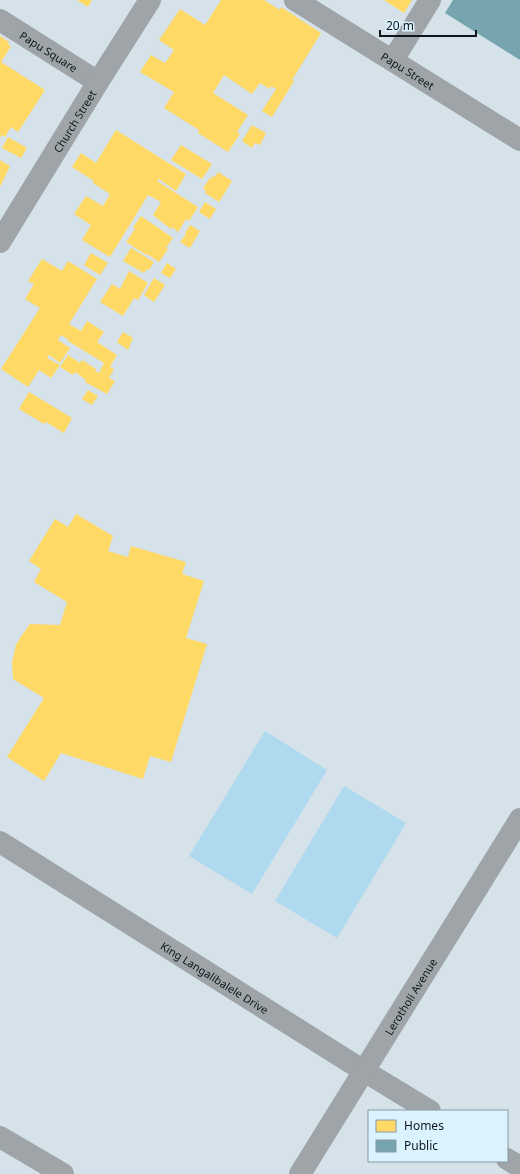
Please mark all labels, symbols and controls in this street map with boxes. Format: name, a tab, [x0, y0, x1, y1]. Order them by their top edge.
scale bar	[380, 12, 476, 38]
text: 20 m	[386, 17, 414, 34]
street label: Papu Square	[17, 27, 81, 75]
street label: Papu Street	[378, 48, 437, 93]
street label: Church Street	[49, 87, 99, 155]
street label: King Langalibalele Drive	[158, 938, 272, 1017]
street label: Lerotholi Avenue	[381, 955, 440, 1038]
legend	[368, 1110, 508, 1162]
text: Homes	[404, 1117, 444, 1134]
text: Public	[404, 1137, 438, 1154]

